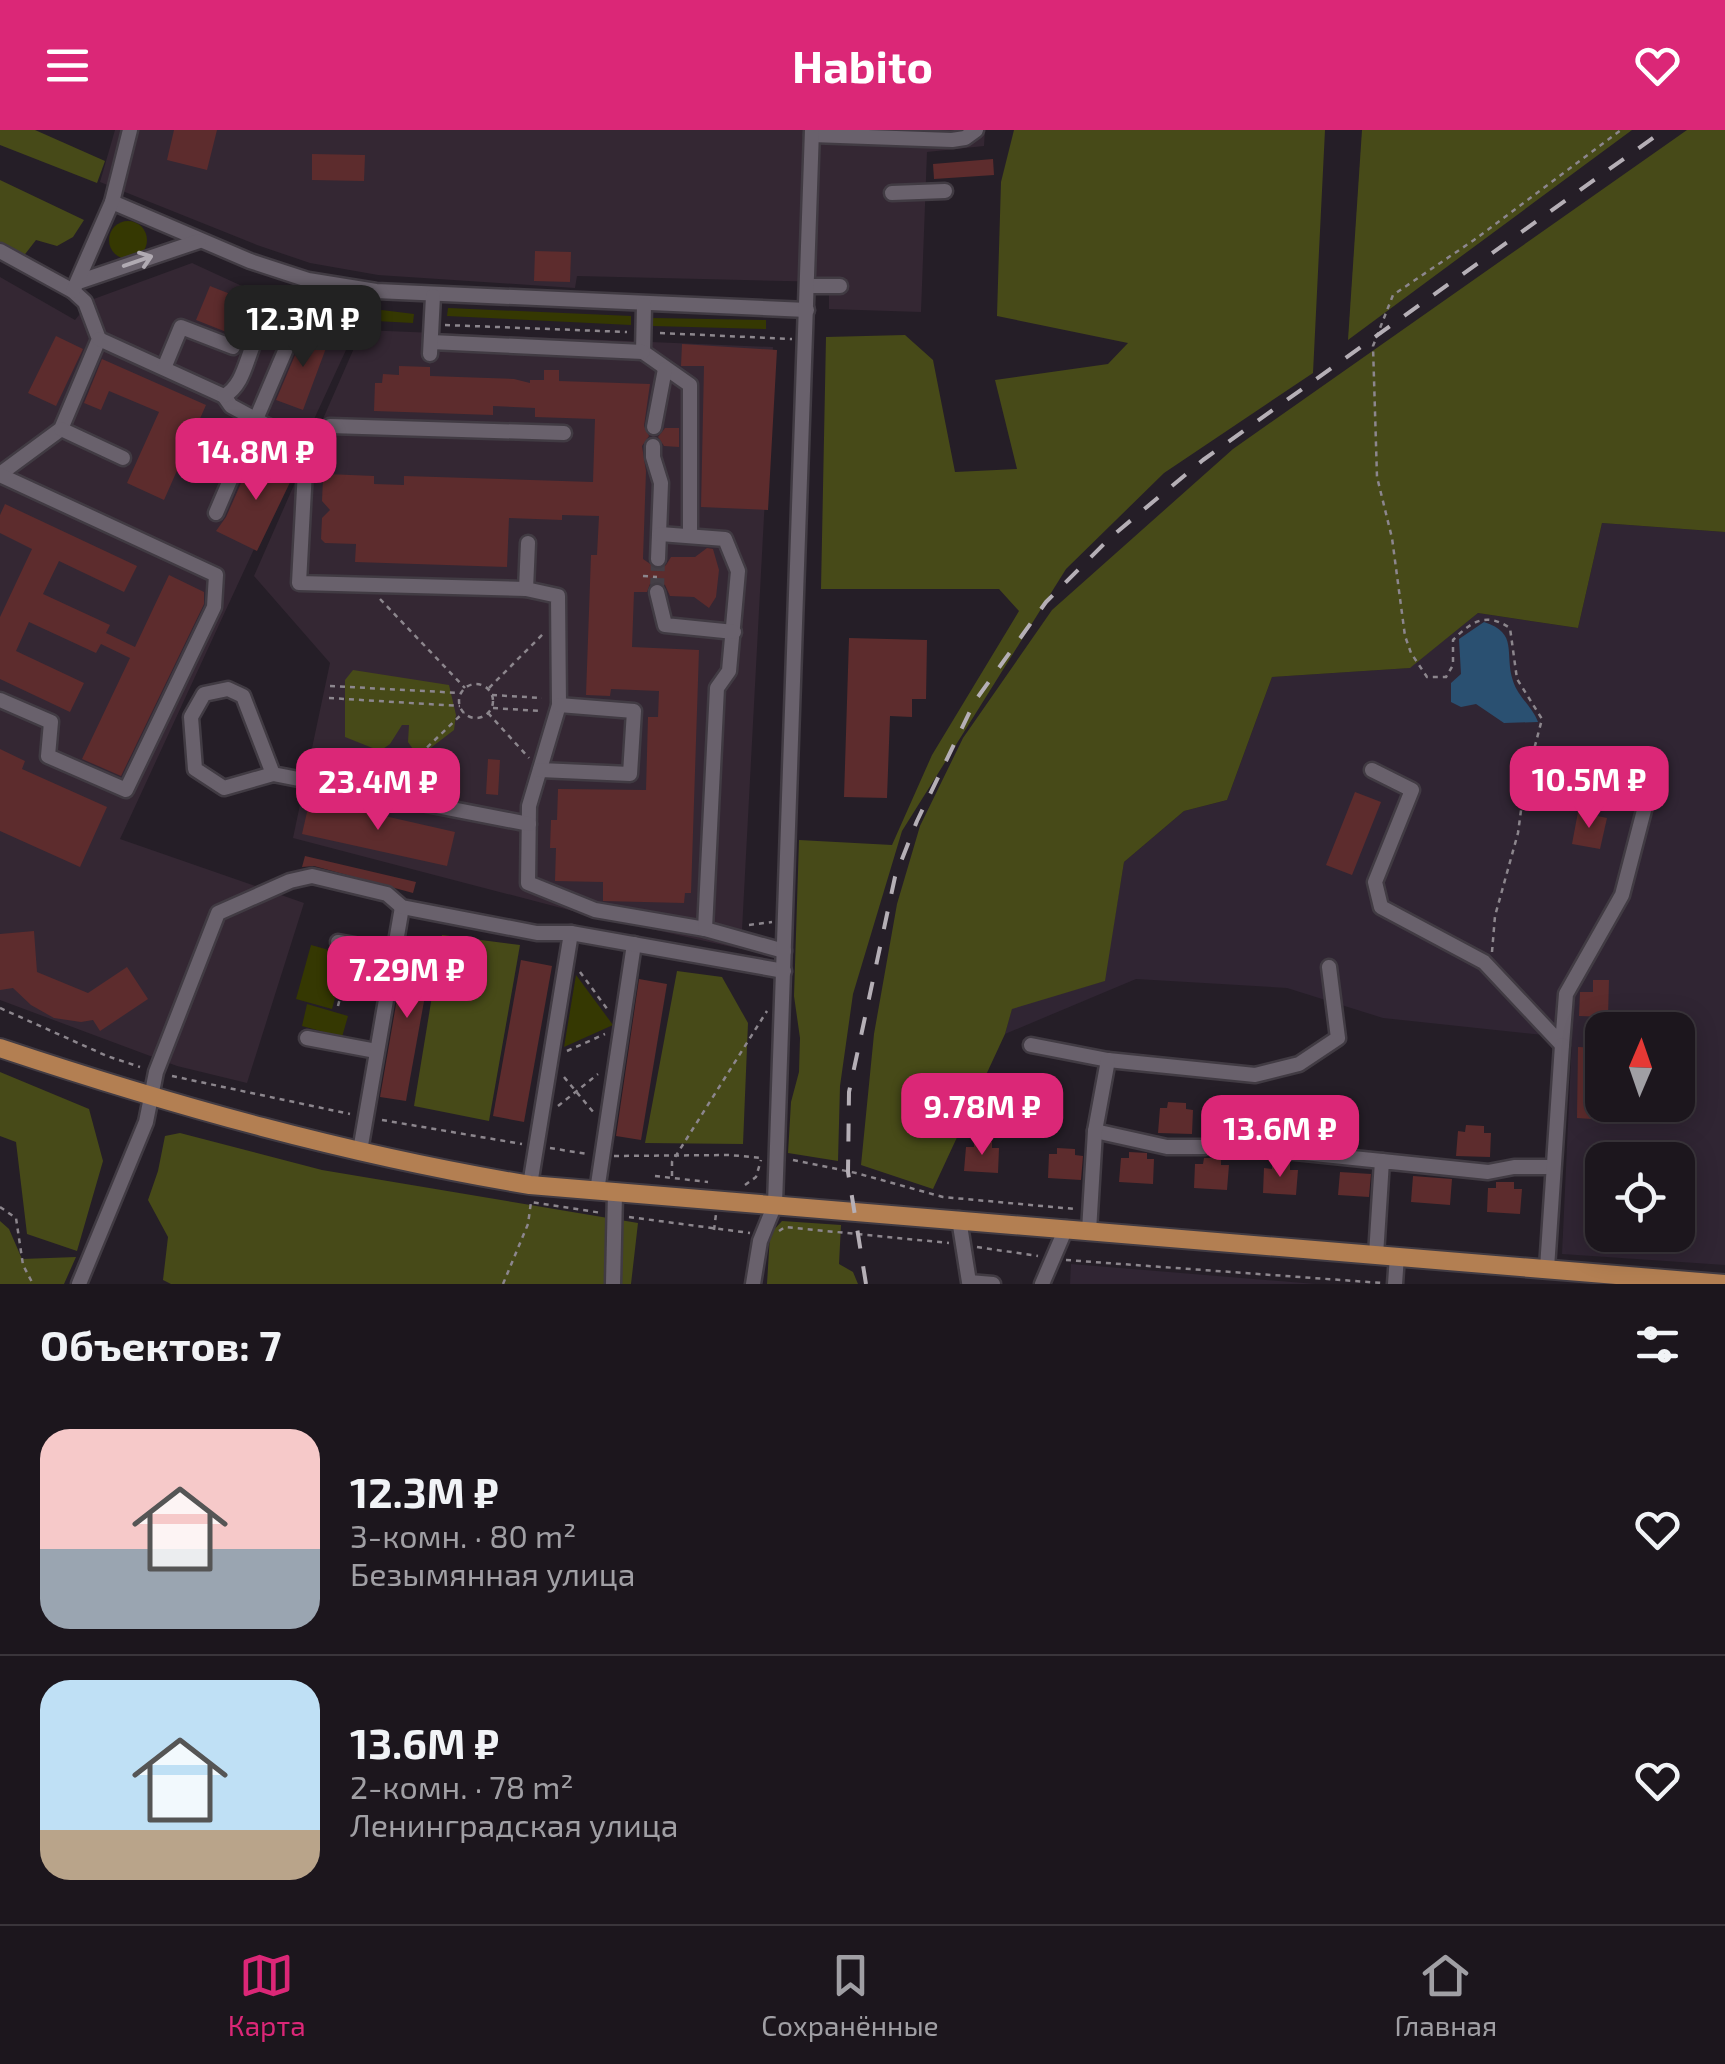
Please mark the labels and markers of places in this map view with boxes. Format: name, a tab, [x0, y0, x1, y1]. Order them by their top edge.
pin: 12.3M ₽	[211, 285, 395, 370]
pin: 14.8M ₽	[164, 418, 348, 503]
pin: 10.5M ₽	[1497, 746, 1681, 831]
pin: 23.4M ₽	[286, 748, 470, 833]
pin: 7.29M ₽	[315, 936, 499, 1021]
pin: 9.78M ₽	[890, 1073, 1074, 1158]
pin: 13.6M ₽	[1188, 1095, 1372, 1180]

